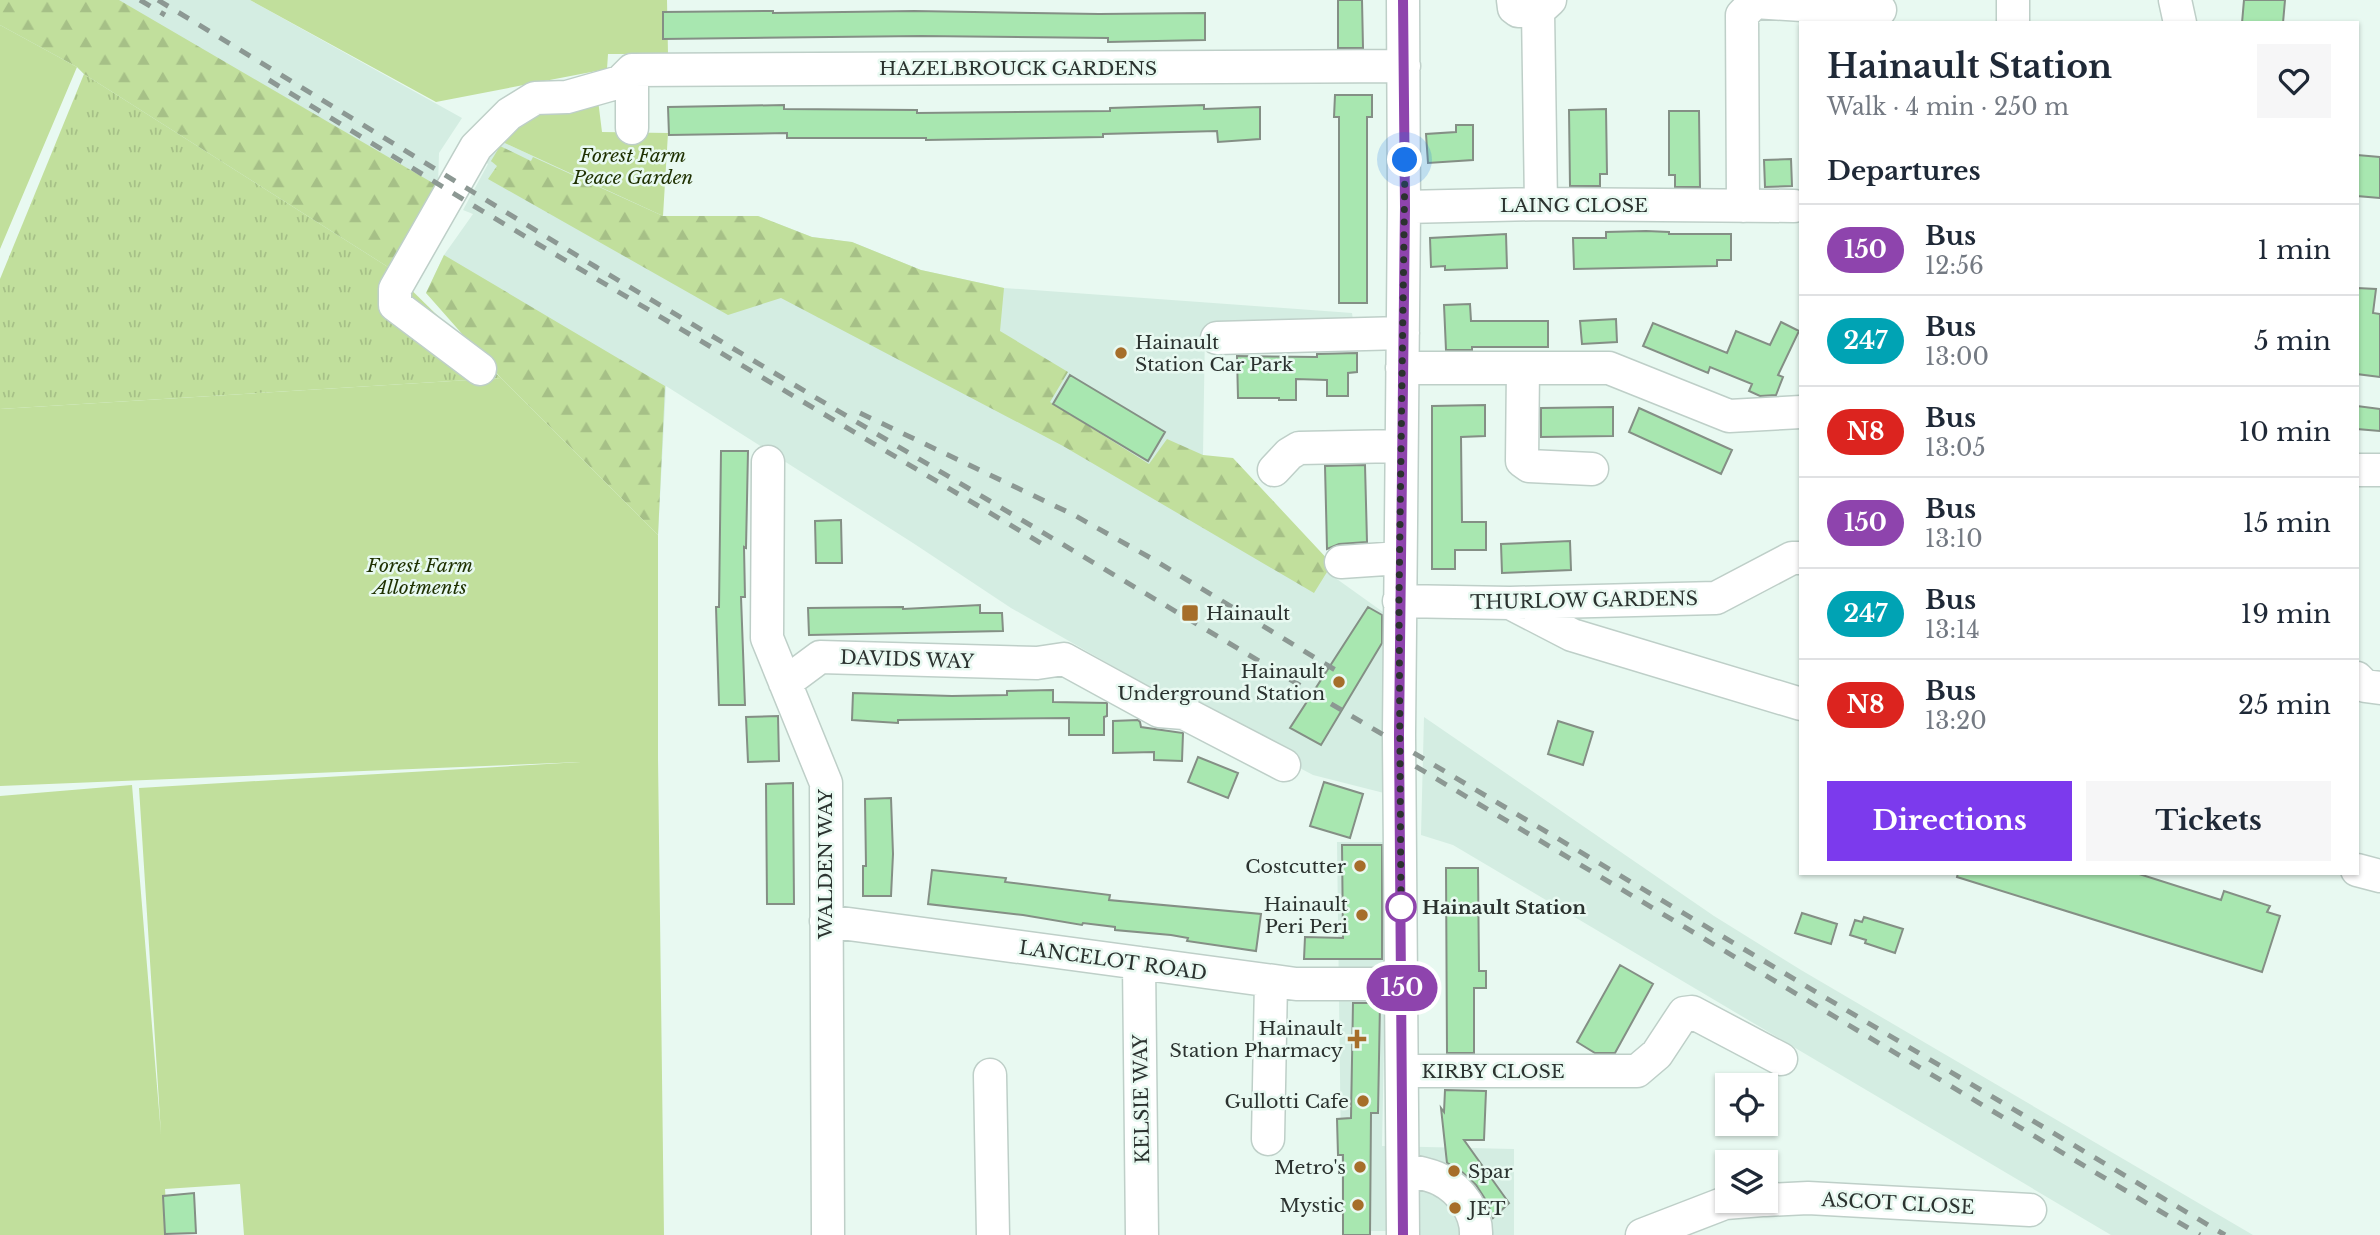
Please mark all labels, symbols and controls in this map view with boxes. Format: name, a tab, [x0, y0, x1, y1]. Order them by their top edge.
button: heart	[2257, 44, 2331, 118]
text: Hainault Station	[1827, 46, 2112, 87]
street label: HAZELBROUCK GARDENS	[879, 57, 1157, 80]
text: Walk · 4 min · 250 m	[1827, 93, 2069, 121]
your location	[1387, 142, 1422, 177]
park label: Forest Farm Peace Garden	[572, 144, 693, 189]
text: Departures	[1827, 155, 1981, 187]
street label: LAING CLOSE	[1500, 194, 1648, 217]
text: Bus	[1925, 220, 1976, 252]
text: 1 min	[2257, 234, 2331, 266]
text: 150	[1844, 235, 1887, 264]
text: 12:56	[1925, 252, 1984, 280]
text: Bus	[1925, 311, 1976, 343]
text: 5 min	[2254, 325, 2331, 357]
text: 247	[1844, 326, 1887, 355]
place label: Hainault Station Car Park	[1135, 331, 1294, 376]
text: 13:00	[1925, 343, 1989, 371]
marker: Hainault Station Car Park	[1113, 345, 1129, 361]
text: Bus	[1925, 402, 1976, 434]
text: 10 min	[2239, 416, 2331, 448]
text: N8	[1847, 417, 1884, 446]
text: 13:05	[1925, 434, 1985, 462]
text: Bus	[1925, 493, 1976, 525]
text: 15 min	[2242, 507, 2331, 539]
text: 150	[1844, 508, 1887, 537]
text: 13:10	[1925, 525, 1983, 553]
park label: Forest Farm Allotments	[366, 554, 474, 599]
text: Bus	[1925, 584, 1976, 616]
street label: THURLOW GARDENS	[1470, 587, 1698, 614]
text: 19 min	[2241, 598, 2331, 630]
text: 247	[1844, 599, 1887, 628]
place label: Hainault	[1206, 602, 1291, 625]
marker: Hainault	[1180, 603, 1200, 623]
text: 13:14	[1925, 616, 1980, 644]
street label: DAVIDS WAY	[839, 646, 975, 673]
place label: Hainault Underground Station	[1118, 660, 1326, 705]
marker: Hainault Underground Station	[1331, 674, 1347, 690]
text: Bus	[1925, 675, 1976, 707]
text: 25 min	[2238, 689, 2331, 721]
text: N8	[1847, 690, 1884, 719]
text: 13:20	[1925, 707, 1987, 735]
button: Directions	[1827, 781, 2072, 861]
button: Tickets	[2086, 781, 2331, 861]
street label: WALDEN WAY	[814, 789, 837, 940]
place label: Costcutter	[1245, 855, 1346, 878]
marker: Costcutter	[1352, 858, 1368, 874]
marker: Hainault Station	[1386, 892, 1416, 922]
place label: Hainault Peri Peri	[1264, 893, 1349, 938]
place label: Hainault Station	[1422, 896, 1586, 919]
marker: Hainault Peri Peri	[1354, 907, 1370, 923]
street label: LANCELOT ROAD	[1017, 936, 1208, 985]
line badge: 150	[1362, 965, 1442, 1011]
text: 150	[1381, 973, 1423, 1002]
place label: Hainault Station Pharmacy	[1170, 1017, 1344, 1062]
marker: Hainault Station Pharmacy	[1349, 1031, 1365, 1047]
street label: KELSIE WAY	[1129, 1034, 1154, 1164]
street label: KIRBY CLOSE	[1421, 1060, 1565, 1083]
map controls	[1715, 1073, 1778, 1213]
button: locate	[1715, 1073, 1778, 1136]
place label: Gullotti Cafe	[1224, 1090, 1349, 1113]
marker: Gullotti Cafe	[1355, 1093, 1371, 1109]
button: layers	[1715, 1150, 1778, 1213]
place label: Metro's	[1274, 1156, 1346, 1179]
marker: Metro's	[1352, 1159, 1368, 1175]
place label: Spar	[1468, 1160, 1513, 1183]
marker: Spar	[1446, 1163, 1462, 1179]
street label: ASCOT CLOSE	[1820, 1188, 1975, 1219]
place label: Mystic	[1280, 1194, 1344, 1217]
marker: Mystic	[1350, 1197, 1366, 1213]
place label: JET	[1466, 1197, 1506, 1220]
marker: JET	[1447, 1200, 1463, 1216]

